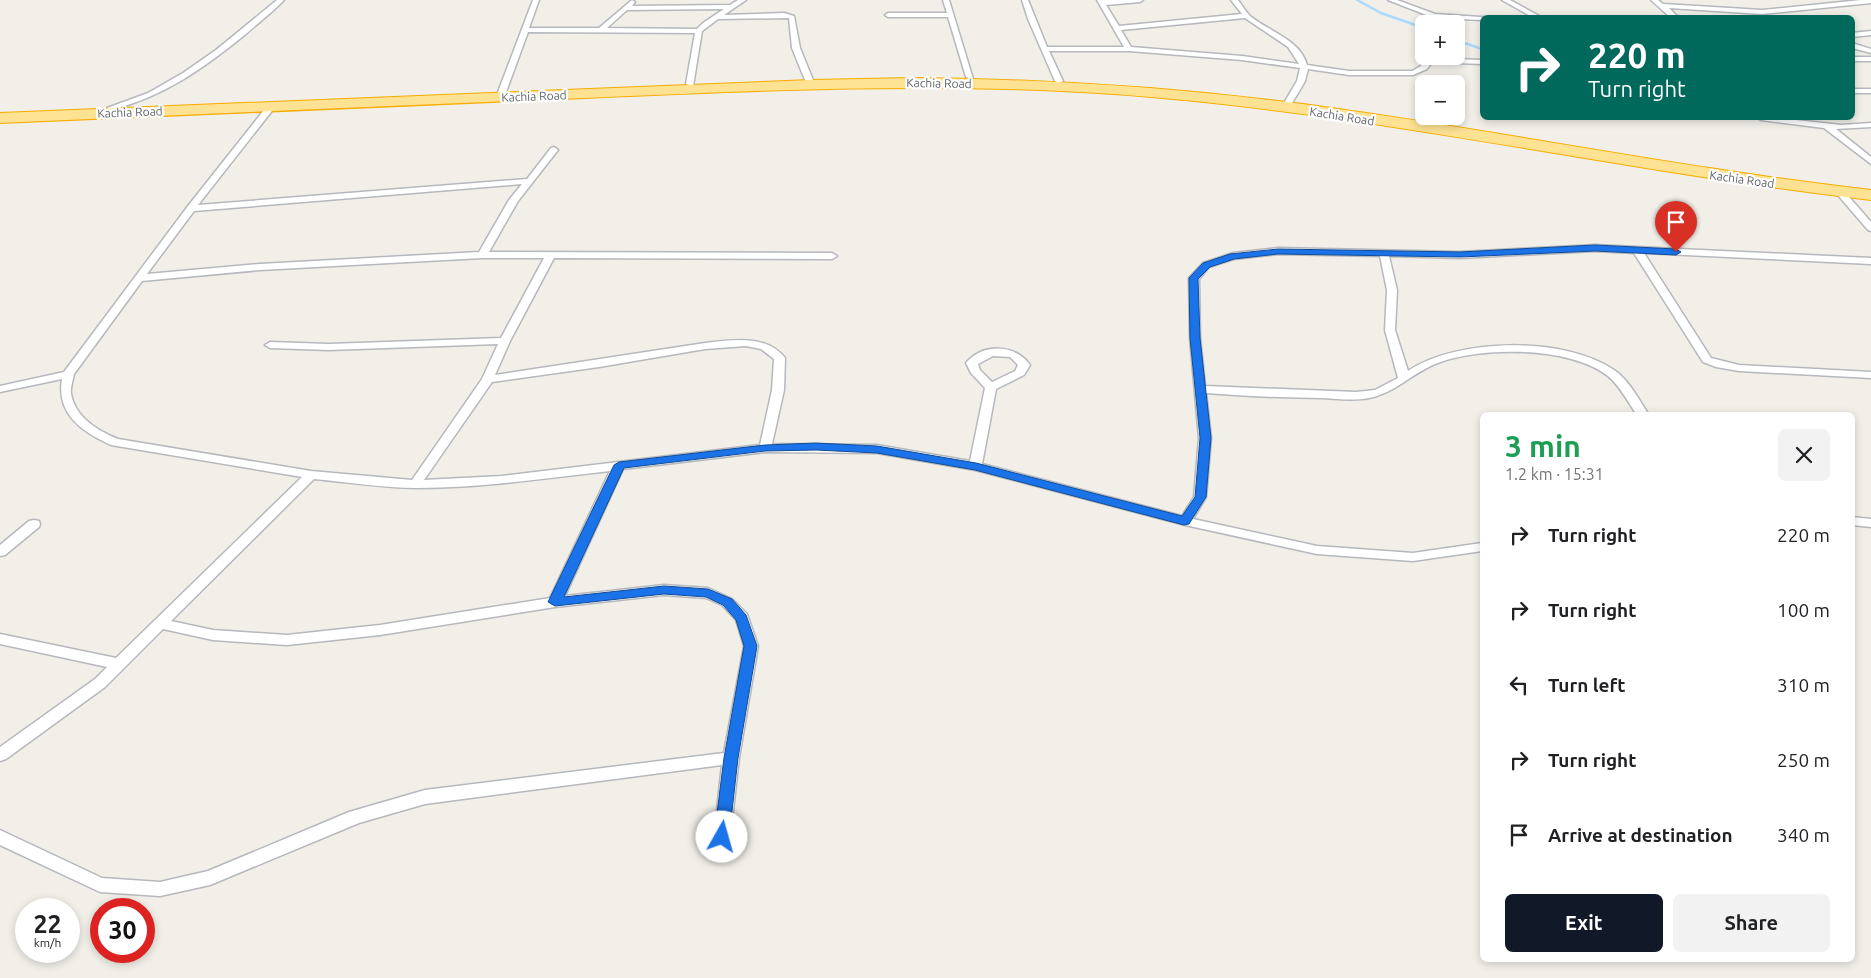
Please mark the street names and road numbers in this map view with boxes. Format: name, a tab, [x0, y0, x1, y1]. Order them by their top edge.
street label: Kachia Road	[906, 76, 972, 90]
street label: Kachia Road	[501, 88, 567, 104]
street label: Kachia Road	[97, 104, 163, 120]
street label: Kachia Road	[1309, 104, 1375, 128]
street label: Kachia Road	[1709, 168, 1775, 190]

